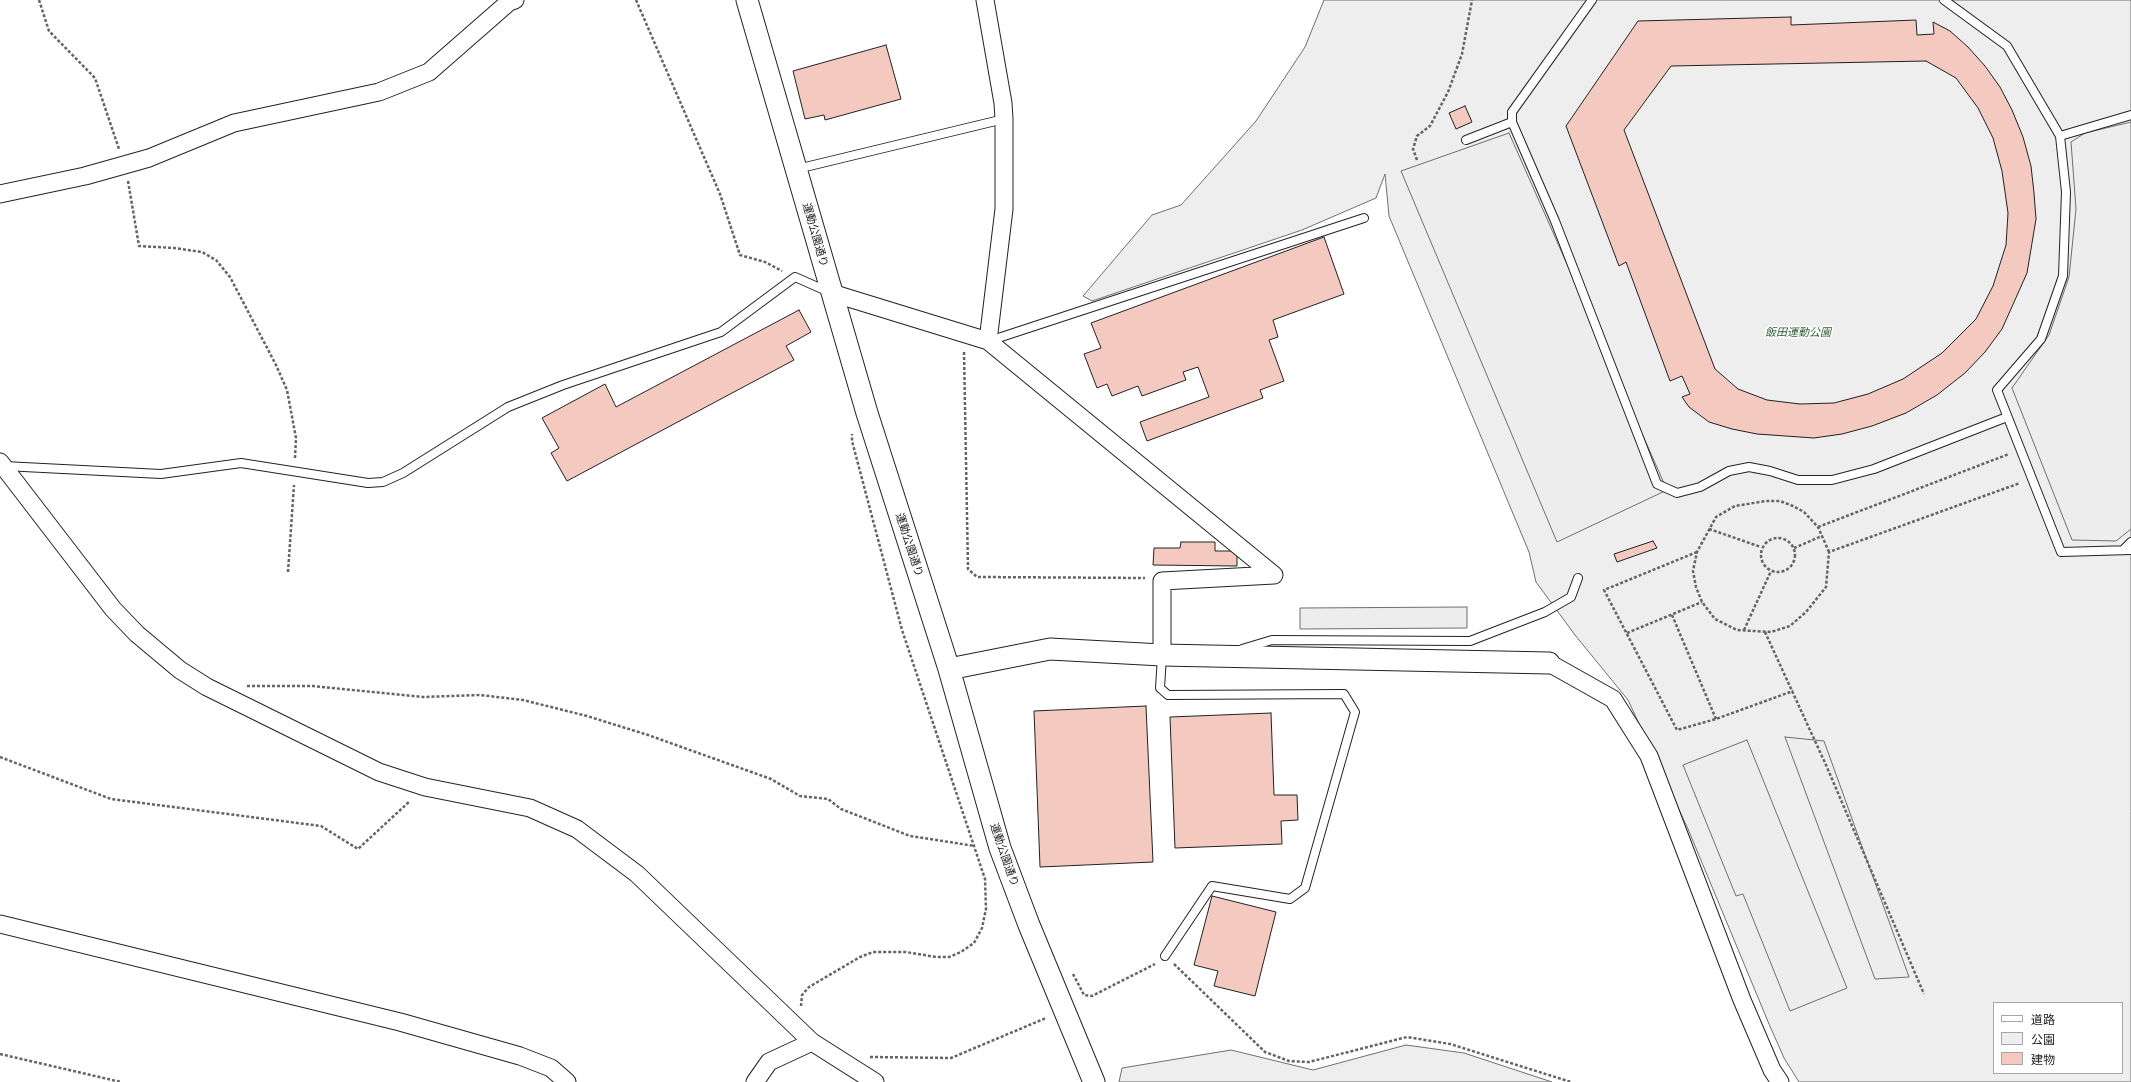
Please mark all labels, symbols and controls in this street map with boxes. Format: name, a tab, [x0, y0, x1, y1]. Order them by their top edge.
street label: 運動公園通り	[800, 201, 830, 269]
park label: 飯田運動公園	[1765, 326, 1831, 340]
street label: 運動公園通り	[893, 512, 925, 578]
street label: 運動公園通り	[987, 822, 1021, 888]
legend	[1993, 1002, 2123, 1074]
text: 道路	[2031, 1012, 2055, 1027]
text: 公園	[2031, 1032, 2055, 1047]
text: 建物	[2031, 1052, 2055, 1067]

